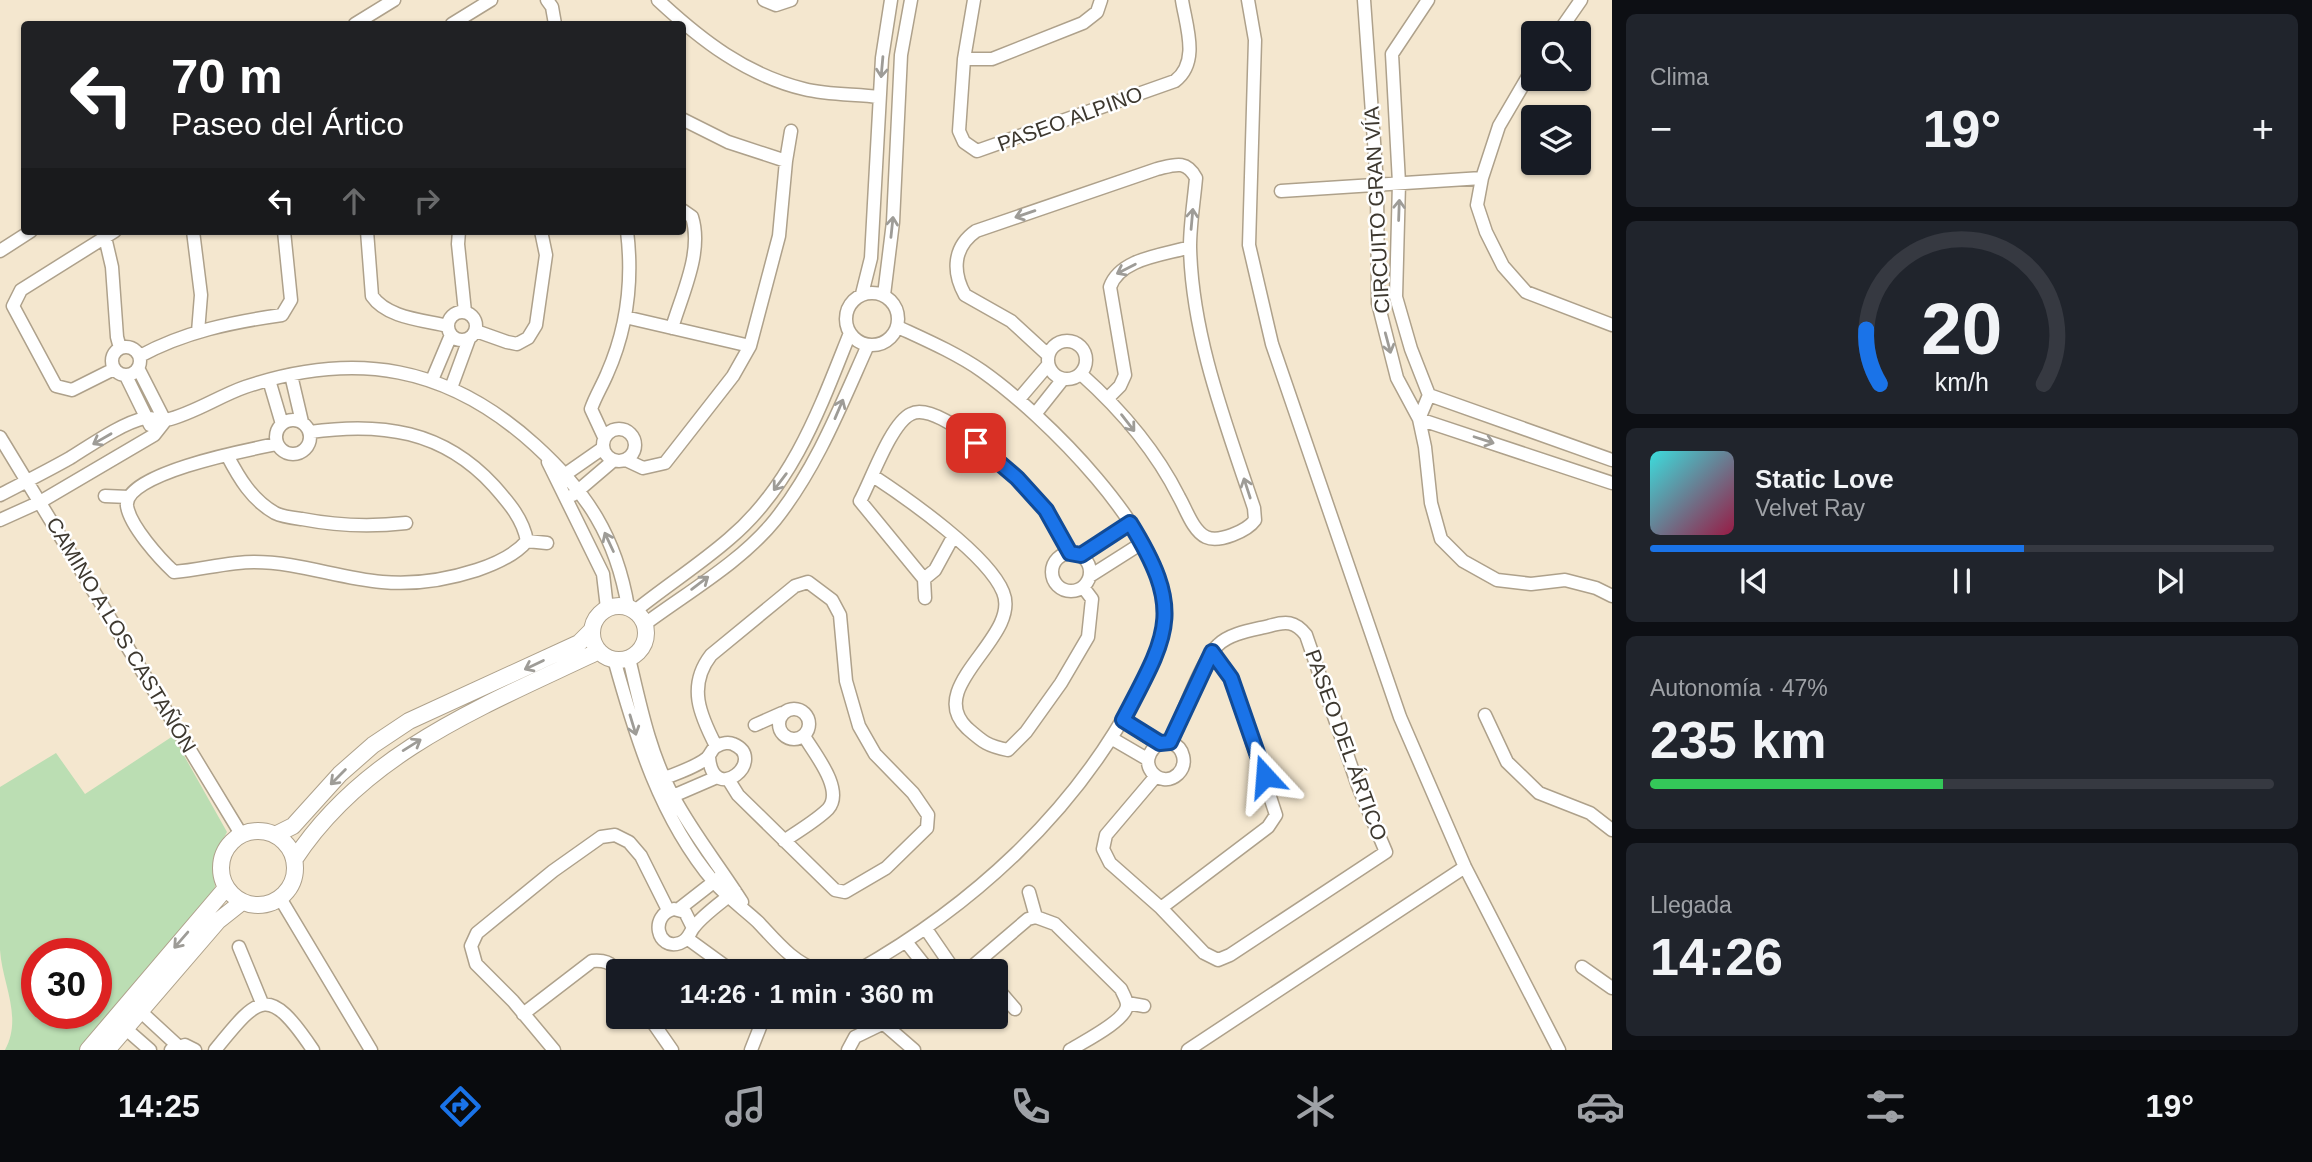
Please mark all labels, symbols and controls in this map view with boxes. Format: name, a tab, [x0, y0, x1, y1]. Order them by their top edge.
map controls	[1521, 21, 1591, 175]
button: search	[1521, 21, 1591, 91]
icon: left	[56, 49, 147, 140]
text: 70 m	[171, 49, 283, 103]
one-way arrow	[875, 56, 888, 78]
text: Clima	[1650, 64, 1709, 90]
street label: PASEO ALPINO	[994, 82, 1145, 155]
text: 19°	[1923, 100, 2001, 158]
button: layers	[1521, 105, 1591, 175]
text: Paseo del Ártico	[171, 106, 404, 142]
street label: CIRCUITO GRAN VÍA	[1360, 106, 1393, 314]
text: −	[1650, 108, 1672, 150]
text: +	[2252, 108, 2274, 150]
icon: left	[262, 182, 300, 220]
icon: ahead	[335, 182, 373, 220]
icon: right	[408, 182, 446, 220]
one-way arrow	[1392, 198, 1405, 221]
one-way arrow	[1014, 208, 1036, 221]
one-way arrow	[1186, 208, 1199, 231]
one-way arrow	[886, 216, 899, 239]
one-way arrow	[1116, 262, 1137, 276]
text: 20	[1922, 288, 2002, 369]
one-way arrow	[1383, 332, 1396, 354]
text: km/h	[1935, 368, 1989, 396]
one-way arrow	[834, 398, 847, 420]
pin	[946, 413, 1006, 473]
one-way arrow	[1120, 413, 1135, 432]
icon: arrive	[957, 424, 995, 462]
one-way arrow	[92, 432, 112, 446]
one-way arrow	[1472, 435, 1494, 448]
text: Static Love	[1755, 464, 1894, 494]
one-way arrow	[772, 473, 787, 491]
one-way arrow	[1240, 477, 1253, 499]
text: Velvet Ray	[1755, 495, 1865, 521]
street label: CAMINO A LOS CASTAÑÓN	[42, 513, 201, 757]
one-way arrow	[602, 532, 615, 553]
icon: previous	[1735, 562, 1773, 600]
icon: pause	[1943, 562, 1981, 600]
icon: next	[2151, 562, 2189, 600]
one-way arrow	[690, 576, 709, 591]
street label: PASEO DEL ÁRTICO	[1301, 646, 1392, 843]
one-way arrow	[524, 659, 545, 672]
text: Autonomía · 47%	[1650, 675, 1828, 701]
text: 235 km	[1650, 711, 1826, 769]
one-way arrow	[627, 714, 640, 736]
one-way arrow	[402, 738, 422, 752]
position arrow	[1228, 739, 1302, 813]
one-way arrow	[329, 768, 346, 785]
text: Llegada	[1650, 892, 1732, 918]
text: 14:26	[1650, 928, 1783, 986]
one-way arrow	[173, 931, 189, 949]
speed limit sign: 30	[21, 938, 112, 1029]
text: 14:26 · 1 min · 360 m	[680, 979, 934, 1009]
icon: directions	[436, 1082, 485, 1131]
icon: music	[721, 1082, 770, 1131]
icon: phone	[1006, 1082, 1055, 1131]
icon: climate	[1291, 1082, 1340, 1131]
icon: car	[1576, 1082, 1625, 1131]
icon: filters	[1861, 1082, 1910, 1131]
text: 14:25	[118, 1088, 200, 1124]
text: 19°	[2146, 1088, 2194, 1124]

